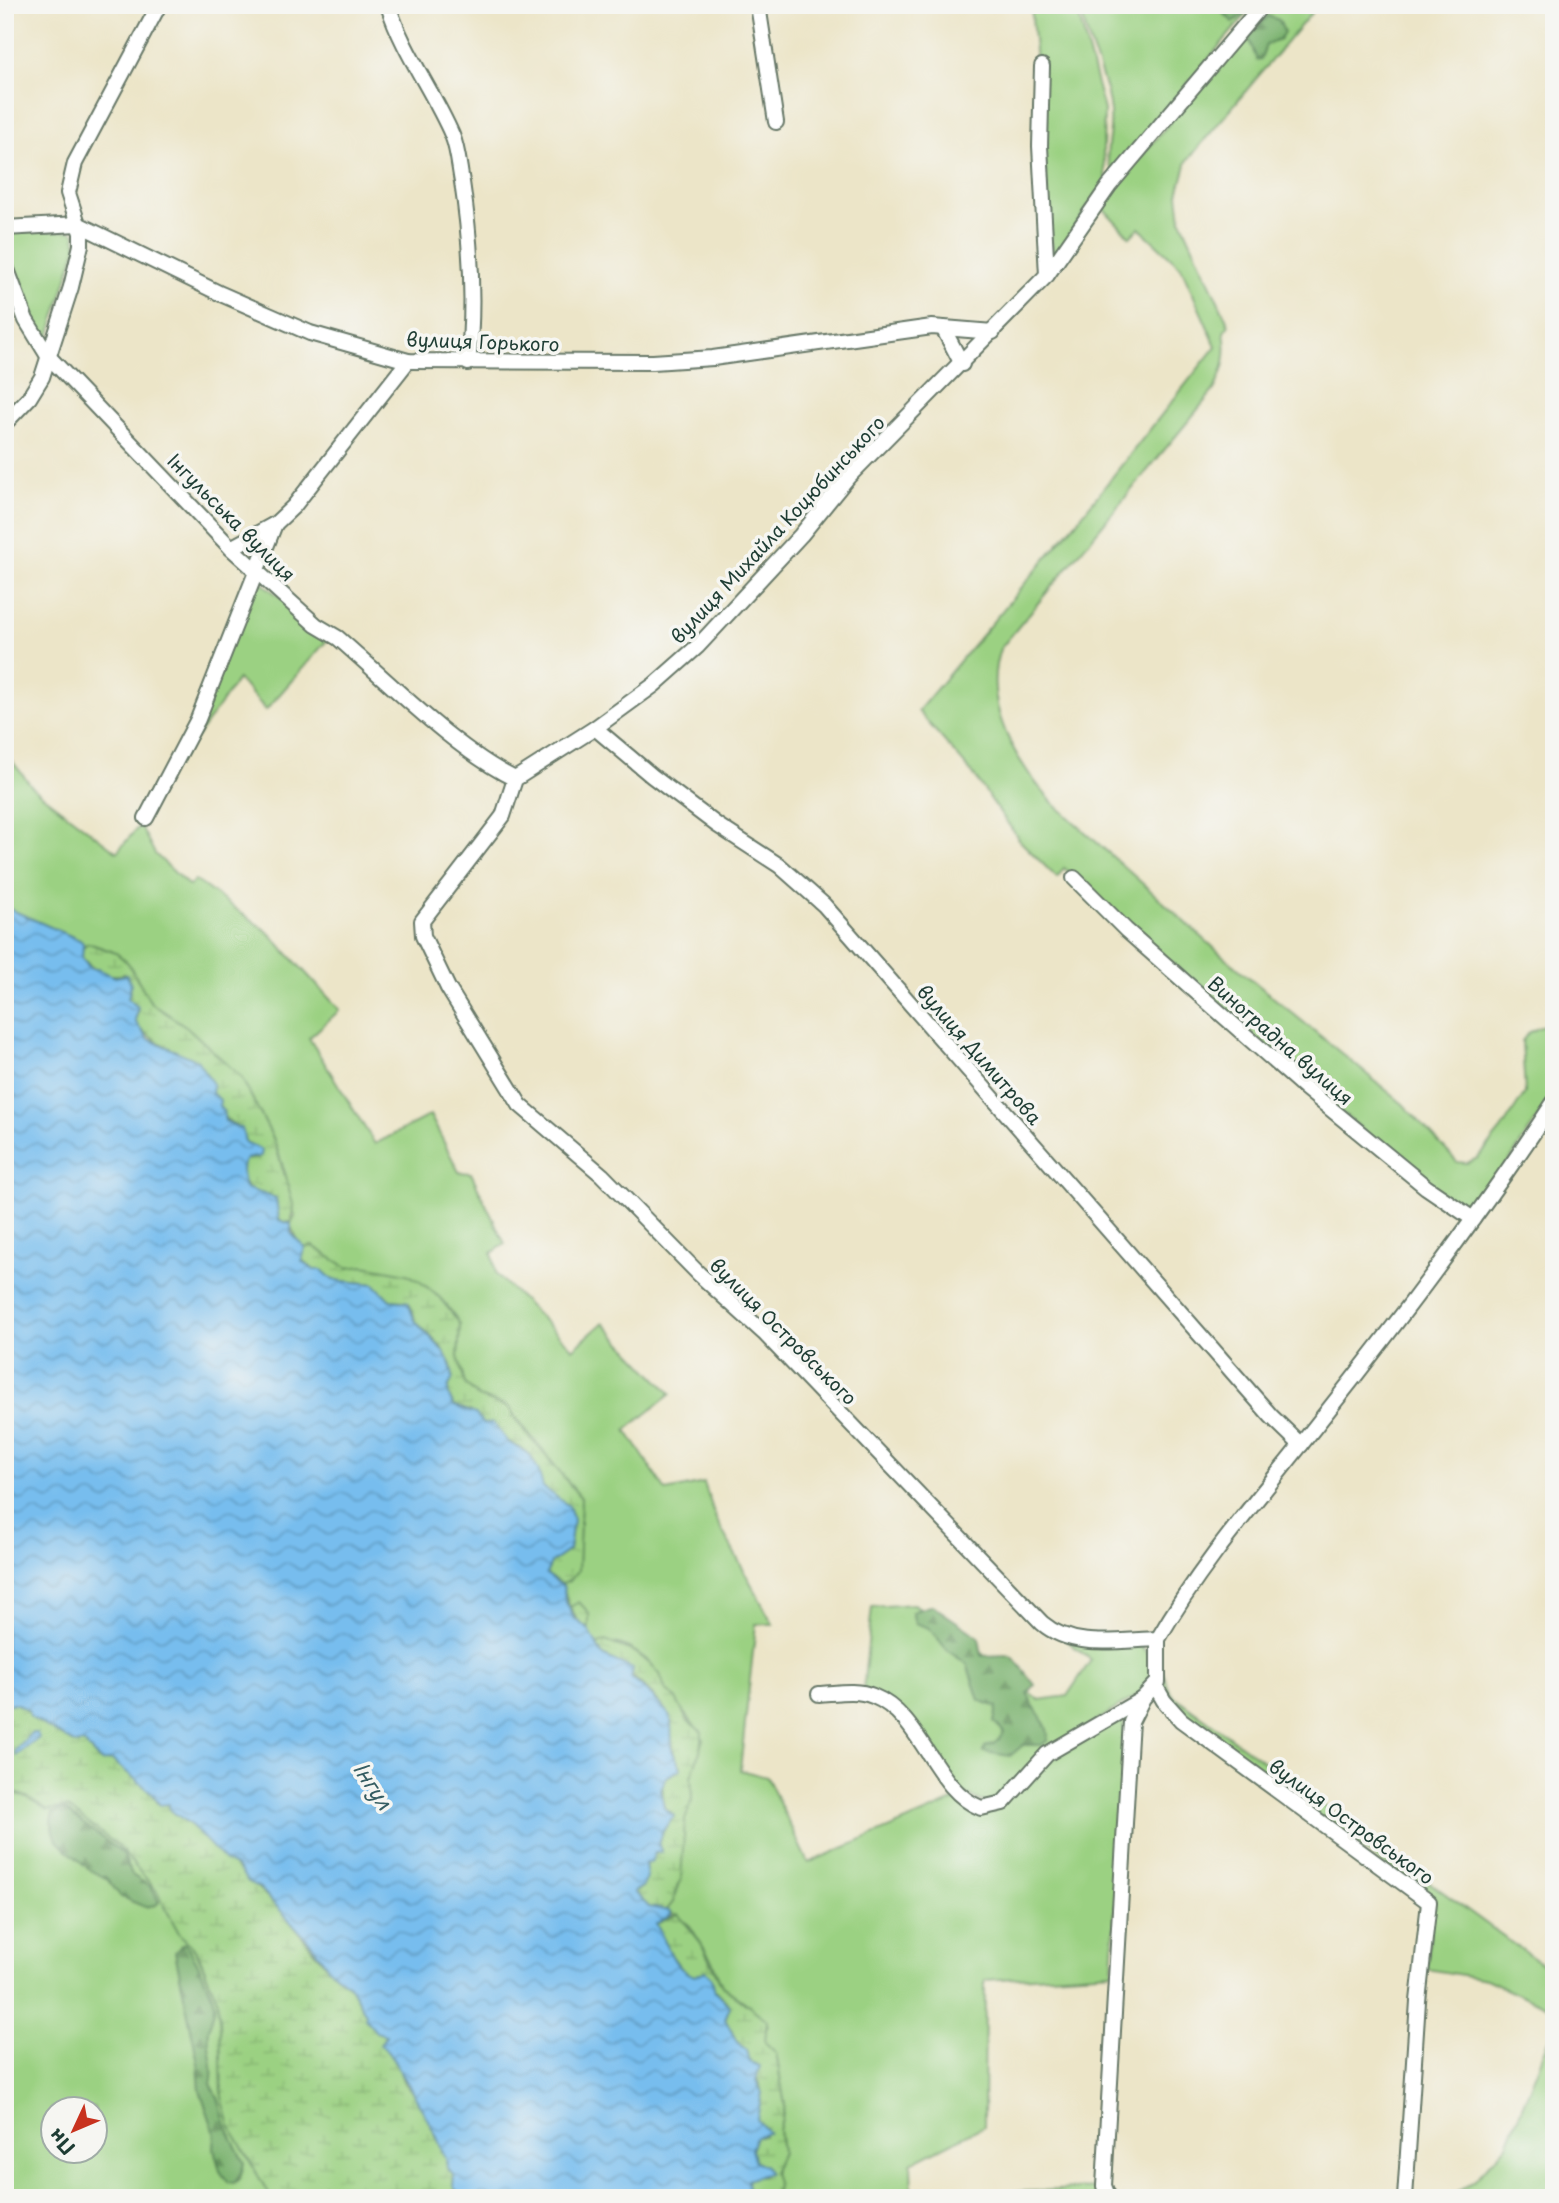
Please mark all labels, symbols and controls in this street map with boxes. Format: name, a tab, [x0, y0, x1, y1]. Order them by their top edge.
street label: вулиця Горького	[406, 324, 560, 358]
street label: вулиця Михайла Коцюбинського	[663, 409, 891, 649]
street label: Інгульська вулиця	[162, 447, 302, 587]
street label: Виноградна вулиця	[1202, 969, 1360, 1111]
street label: вулиця Димитрова	[911, 978, 1049, 1130]
street label: вулиця Островського	[704, 1251, 864, 1411]
street label: вулиця Островського	[1264, 1751, 1440, 1891]
water label: Інгул	[347, 1755, 401, 1815]
north arrow	[38, 2094, 108, 2164]
text: Пн	[41, 2123, 81, 2162]

